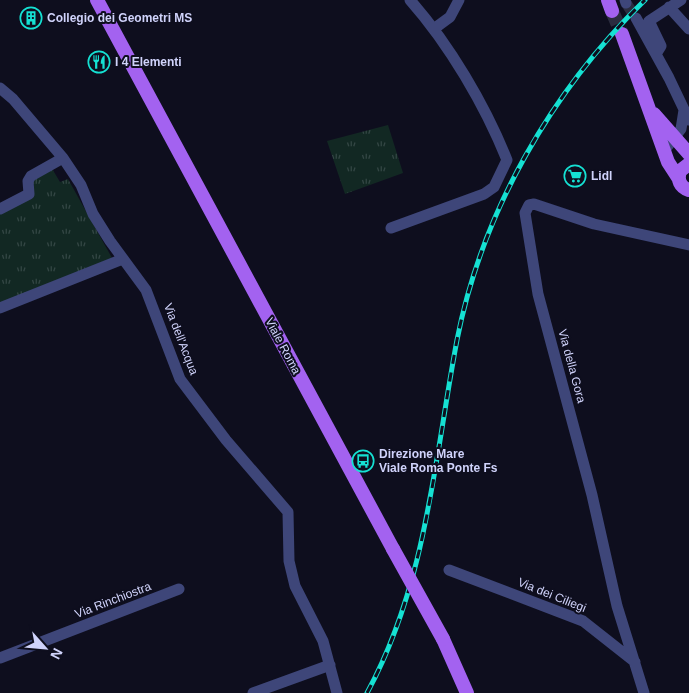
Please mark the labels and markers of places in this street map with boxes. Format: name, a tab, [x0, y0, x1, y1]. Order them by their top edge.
building icon: Collegio dei Geometri MS	[19, 6, 43, 30]
place label: Collegio dei Geometri MS	[47, 11, 192, 25]
restaurant icon: I 4 Elementi	[87, 50, 111, 74]
place label: I 4 Elementi	[115, 55, 182, 69]
supermarket icon: Lidl	[563, 164, 587, 188]
place label: Lidl	[591, 169, 612, 183]
place label: Direzione Mare Viale Roma Ponte Fs	[379, 447, 498, 475]
bus stop icon: Direzione Mare Viale Roma Ponte Fs	[351, 449, 375, 473]

